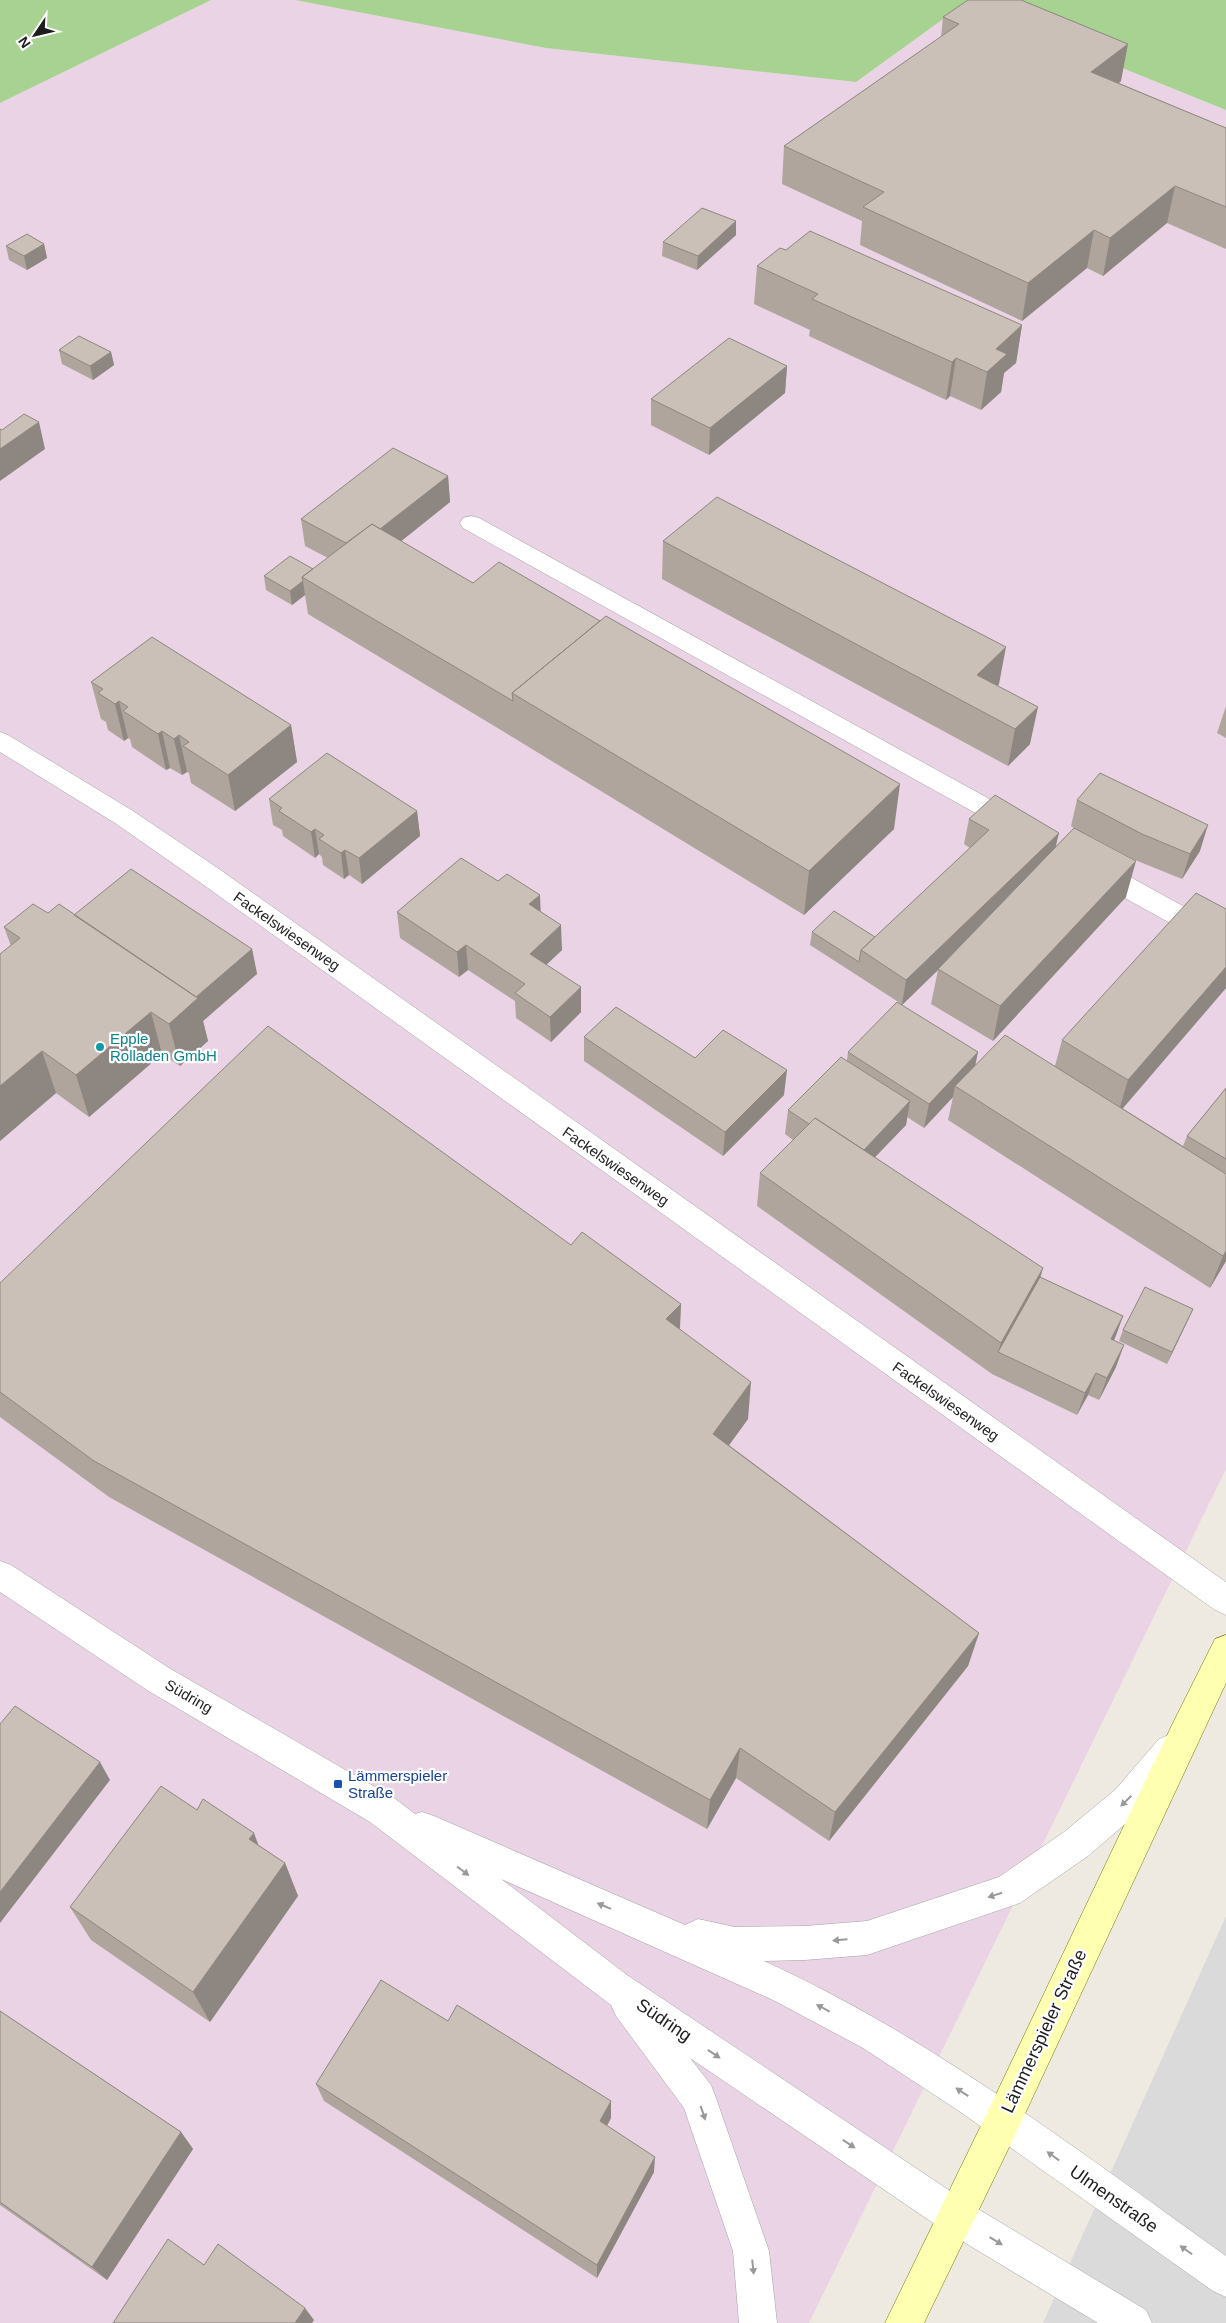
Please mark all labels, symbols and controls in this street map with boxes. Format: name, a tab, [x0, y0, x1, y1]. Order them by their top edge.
north arrow	[10, 10, 60, 60]
text: N	[15, 34, 34, 51]
street label: Fackelswiesenweg	[231, 888, 343, 974]
place label: Epple Rolladen GmbH	[110, 1030, 217, 1064]
marker: Epple Rolladen GmbH	[94, 1041, 106, 1053]
street label: Fackelswiesenweg	[560, 1123, 672, 1209]
street label: Fackelswiesenweg	[890, 1358, 1002, 1444]
street label: Südring	[162, 1676, 216, 1716]
place label: Lämmerspieler Straße	[348, 1767, 447, 1801]
marker: Lämmerspieler Straße	[332, 1778, 344, 1790]
one-way arrow	[1120, 1794, 1132, 1806]
one-way arrow	[456, 1866, 469, 1877]
one-way arrow	[987, 1891, 1002, 1899]
one-way arrow	[597, 1901, 611, 1909]
one-way arrow	[831, 1936, 847, 1944]
street label: Lämmerspieler Straße	[997, 1946, 1091, 2116]
street label: Südring	[633, 1994, 695, 2046]
one-way arrow	[817, 2004, 830, 2013]
one-way arrow	[707, 2049, 721, 2058]
one-way arrow	[956, 2087, 969, 2097]
one-way arrow	[700, 2105, 707, 2120]
one-way arrow	[842, 2139, 856, 2149]
one-way arrow	[1046, 2151, 1060, 2161]
street label: Ulmenstraße	[1066, 2161, 1162, 2237]
one-way arrow	[990, 2237, 1003, 2246]
one-way arrow	[1179, 2245, 1193, 2255]
one-way arrow	[749, 2259, 757, 2275]

